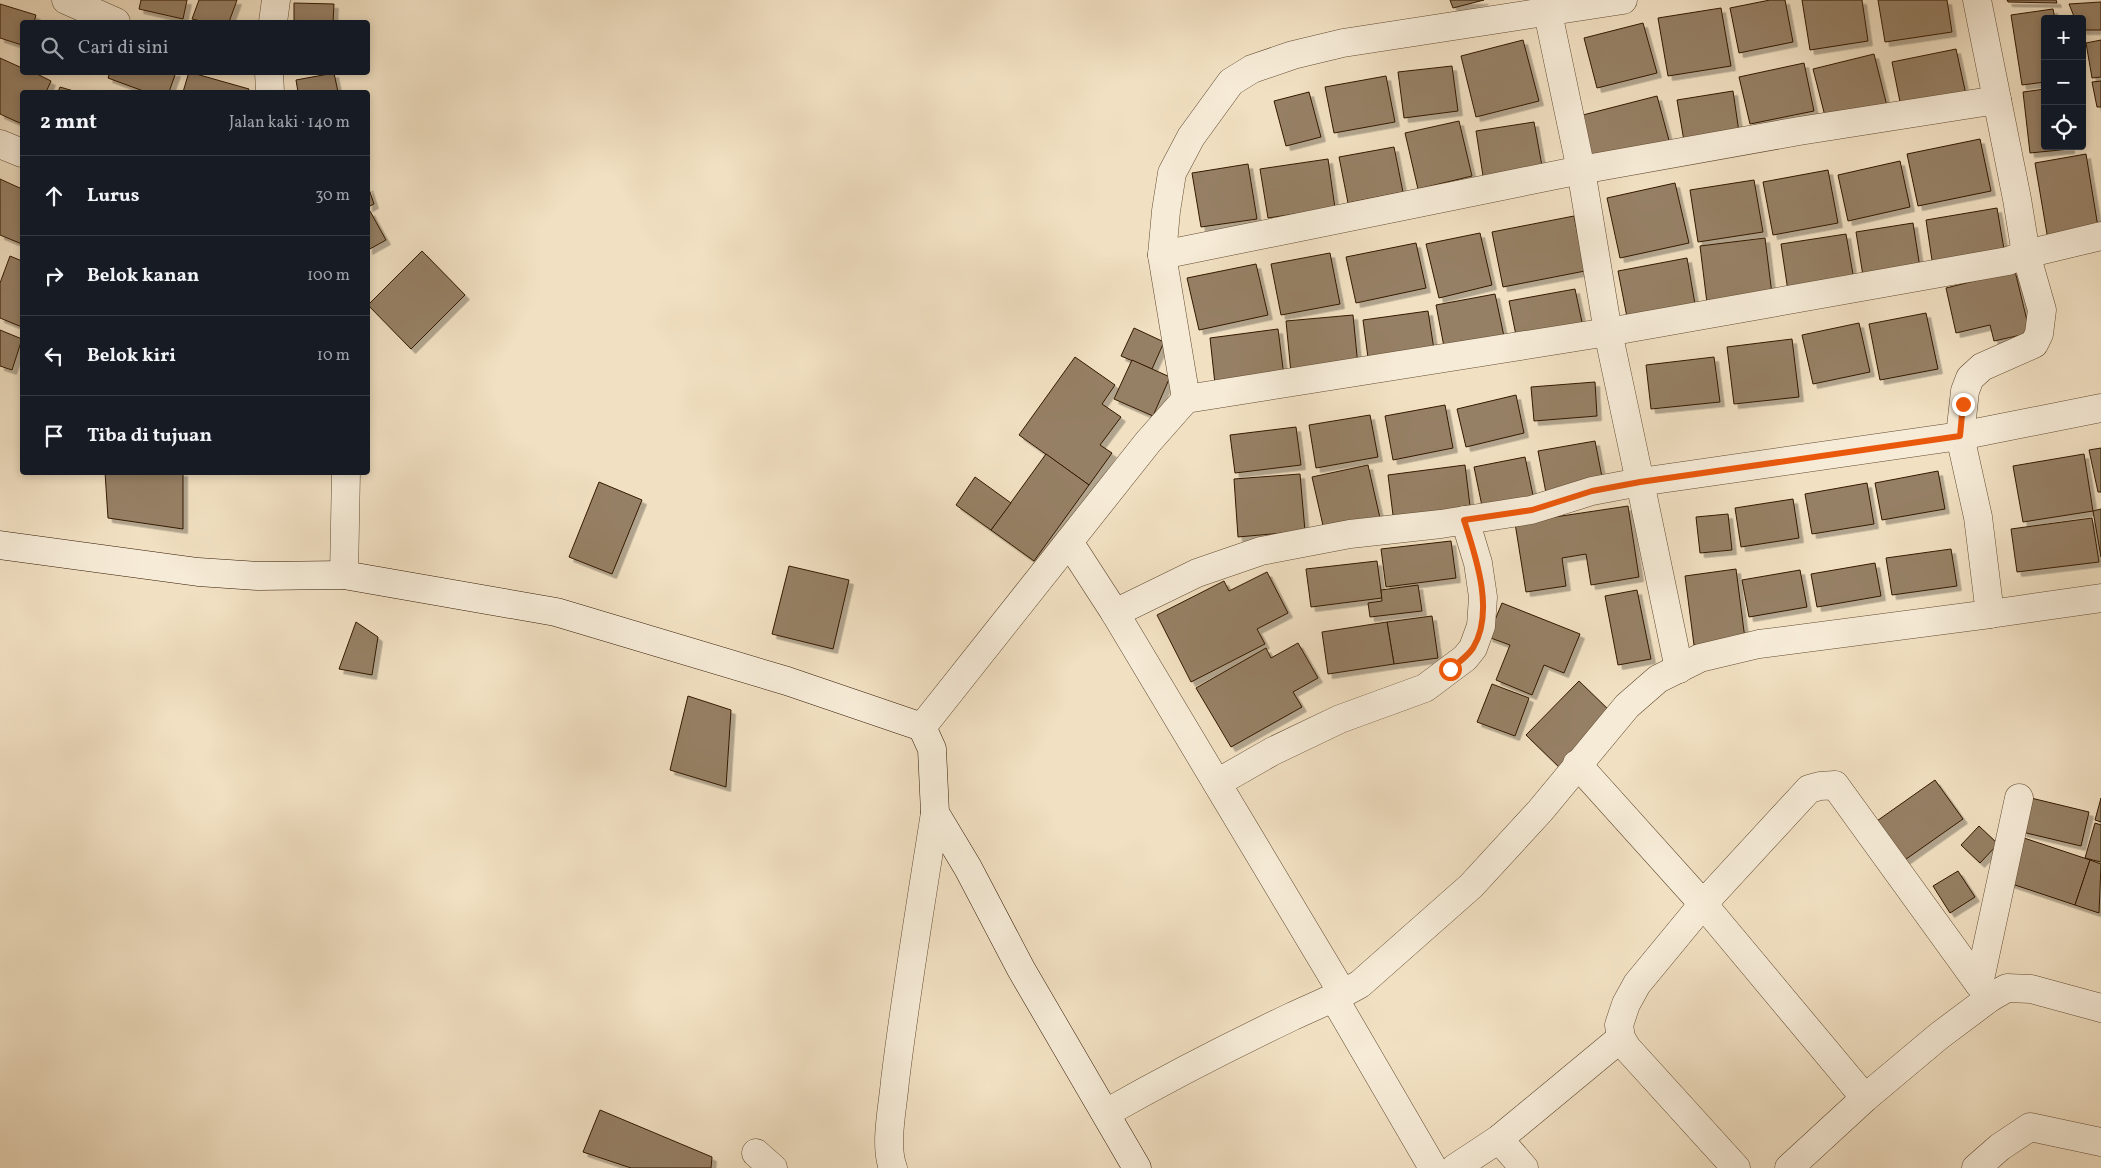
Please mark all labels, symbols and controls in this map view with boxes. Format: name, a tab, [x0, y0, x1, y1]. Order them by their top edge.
map controls	[2041, 15, 2086, 150]
button: +	[2041, 15, 2086, 60]
search box	[20, 20, 370, 75]
icon: search	[38, 34, 66, 62]
text: Cari di sini	[78, 35, 169, 61]
button: −	[2041, 60, 2086, 105]
button: locate	[2041, 105, 2086, 150]
text: 2 mnt	[40, 108, 97, 137]
text: Jalan kaki · 140 m	[229, 112, 350, 134]
icon: ahead	[40, 182, 68, 210]
text: Lurus	[87, 183, 139, 209]
text: 30 m	[315, 185, 350, 207]
icon: right	[40, 262, 68, 290]
text: Belok kanan	[87, 263, 199, 289]
text: 100 m	[307, 265, 350, 287]
icon: left	[40, 342, 68, 370]
text: Belok kiri	[87, 343, 176, 369]
text: 10 m	[317, 345, 350, 367]
route end	[1952, 393, 1975, 416]
icon: arrive	[40, 422, 68, 450]
text: Tiba di tujuan	[87, 423, 212, 449]
route start	[1439, 658, 1462, 681]

